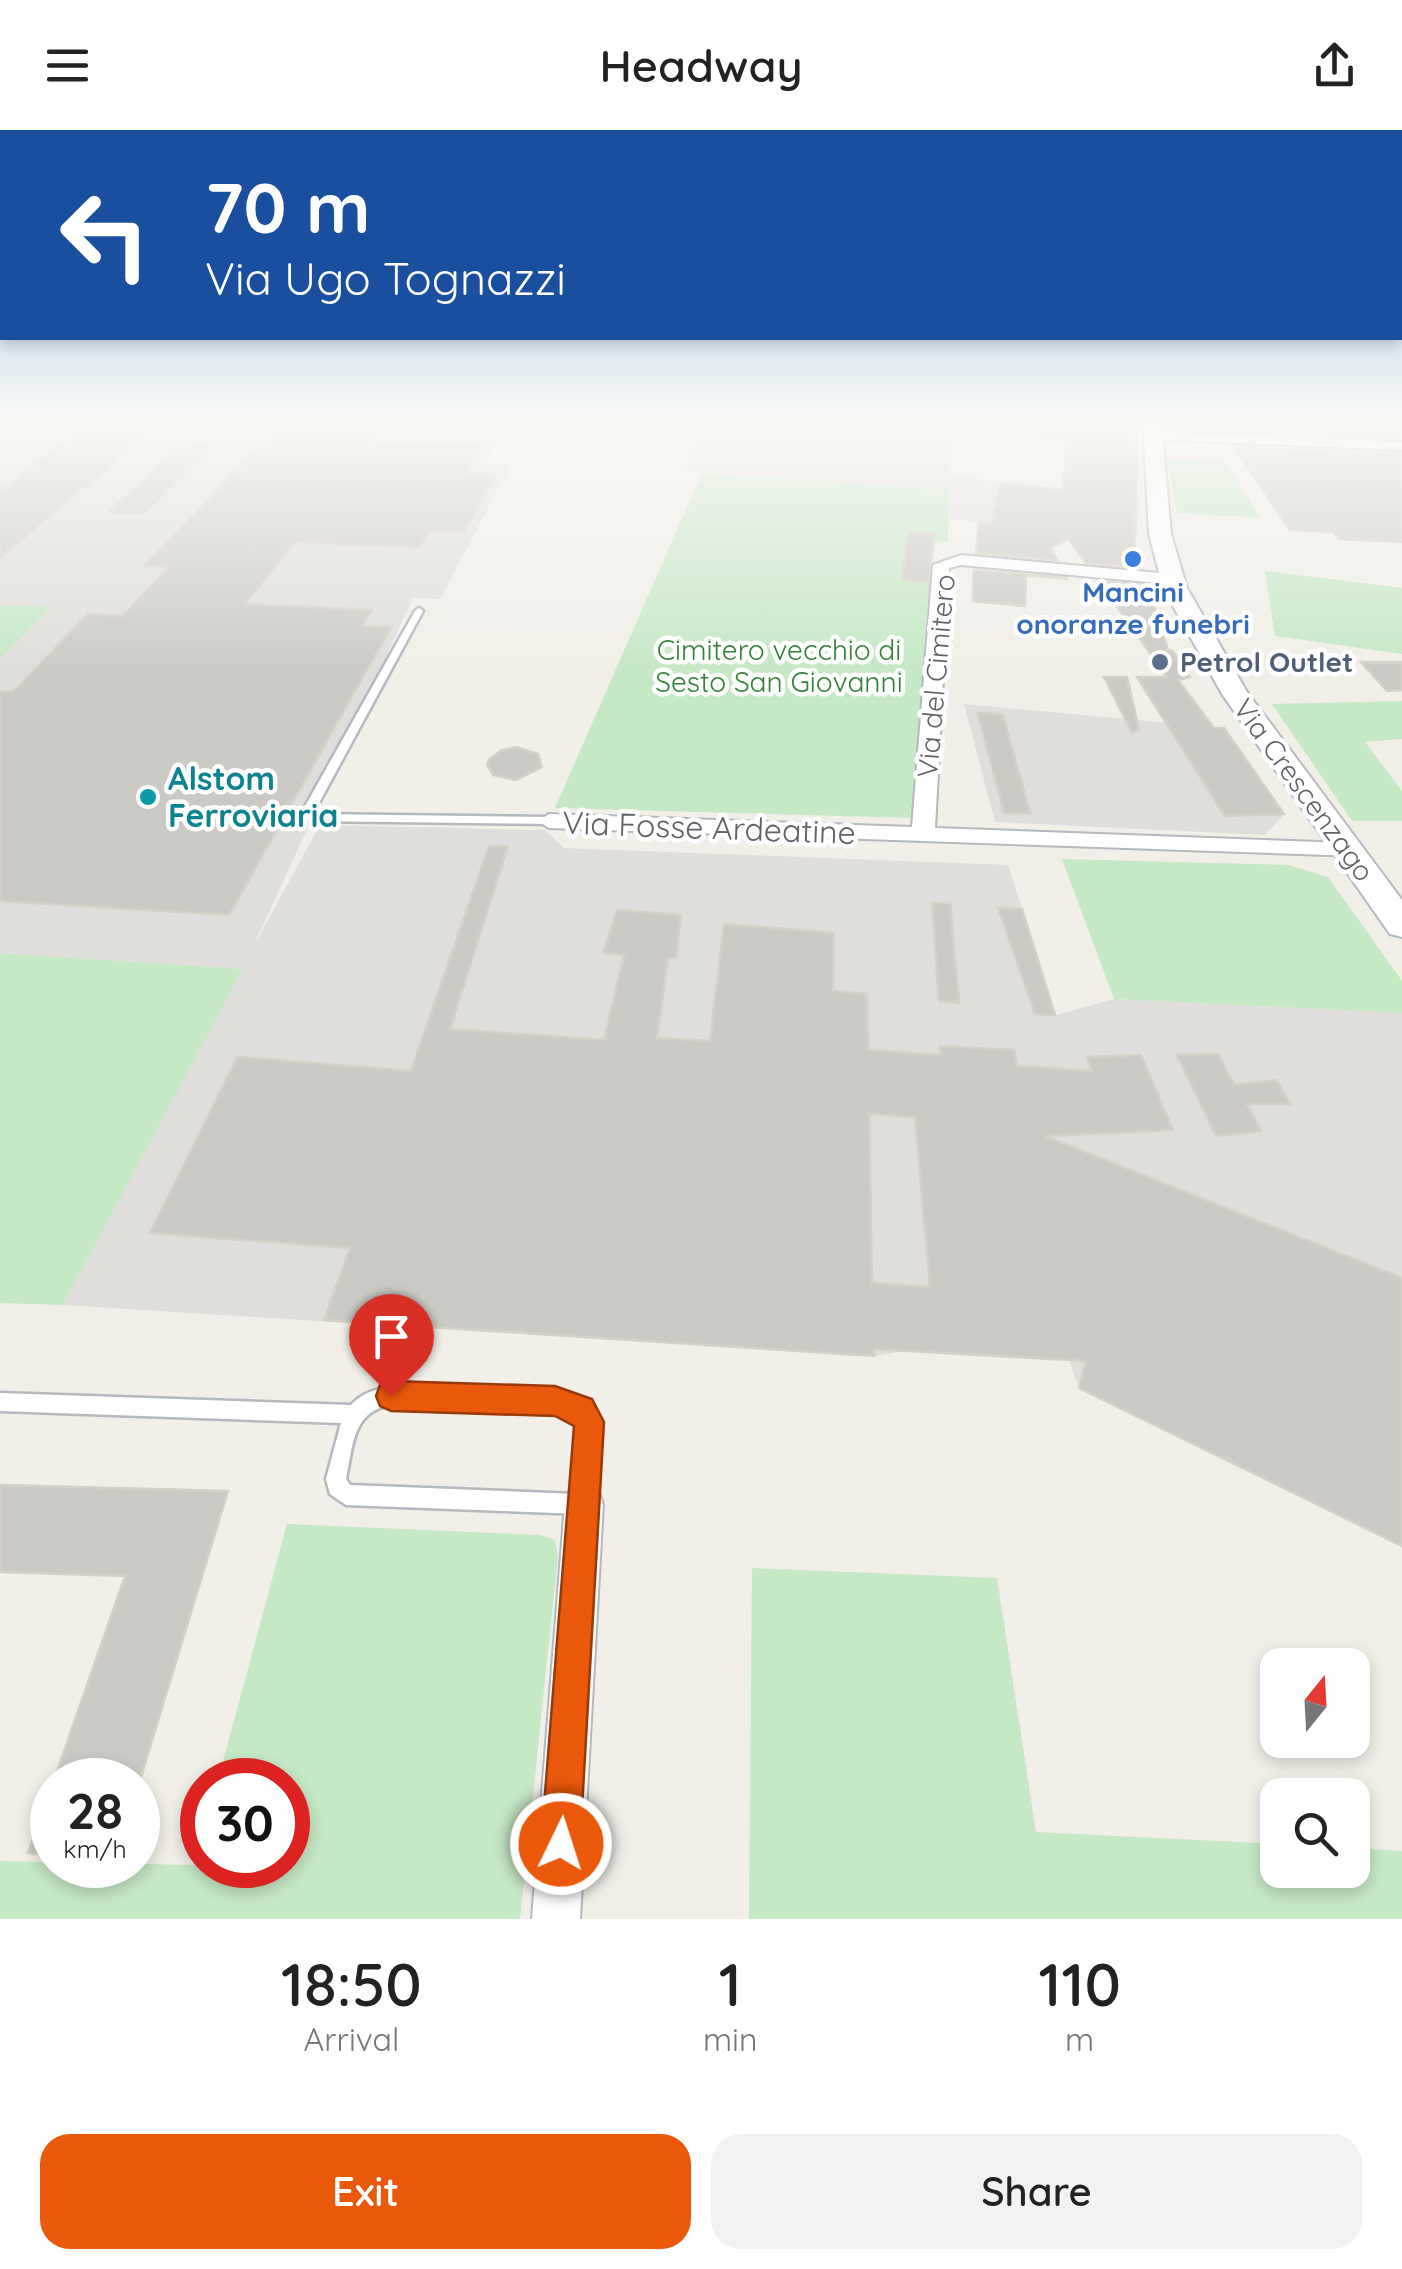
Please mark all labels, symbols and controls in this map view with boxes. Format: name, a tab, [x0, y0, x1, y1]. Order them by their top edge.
text: Headway	[599, 37, 803, 93]
icon: menu	[40, 38, 95, 93]
icon: share	[1307, 38, 1362, 93]
text: 70 m	[205, 163, 371, 251]
icon: left	[40, 170, 170, 300]
text: Via Ugo Tognazzi	[205, 250, 566, 306]
marker: Mancini onoranze funebri	[1122, 548, 1144, 570]
street label: Via del Cimitero	[909, 573, 962, 779]
place label: Mancini onoranze funebri	[1016, 574, 1250, 641]
park label: Cimitero vecchio di Sesto San Giovanni	[655, 632, 903, 699]
place label: Petrol Outlet	[1180, 644, 1353, 679]
marker: Petrol Outlet	[1149, 651, 1171, 673]
street label: Via Crescenzago	[1226, 692, 1382, 888]
place label: Alstom Ferroviaria	[168, 758, 338, 835]
marker: Alstom Ferroviaria	[137, 786, 159, 808]
street label: Via Fosse Ardeatine	[562, 802, 856, 852]
pin	[349, 1294, 434, 1397]
icon: arrive	[364, 1309, 419, 1364]
north arrow	[1260, 1648, 1370, 1758]
map controls	[1260, 1648, 1370, 1888]
speed limit sign: 30	[180, 1758, 310, 1888]
button: search	[1260, 1778, 1370, 1888]
text: 28	[67, 1779, 123, 1842]
position arrow	[509, 1792, 613, 1896]
text: km/h	[63, 1833, 127, 1864]
text: 18:50	[281, 1946, 422, 2021]
text: 1	[719, 1946, 742, 2021]
text: 110	[1038, 1946, 1121, 2021]
text: Arrival	[304, 2019, 399, 2059]
text: min	[703, 2019, 757, 2059]
text: m	[1065, 2019, 1094, 2059]
button: Exit	[40, 2134, 691, 2249]
button: Share	[711, 2134, 1362, 2249]

